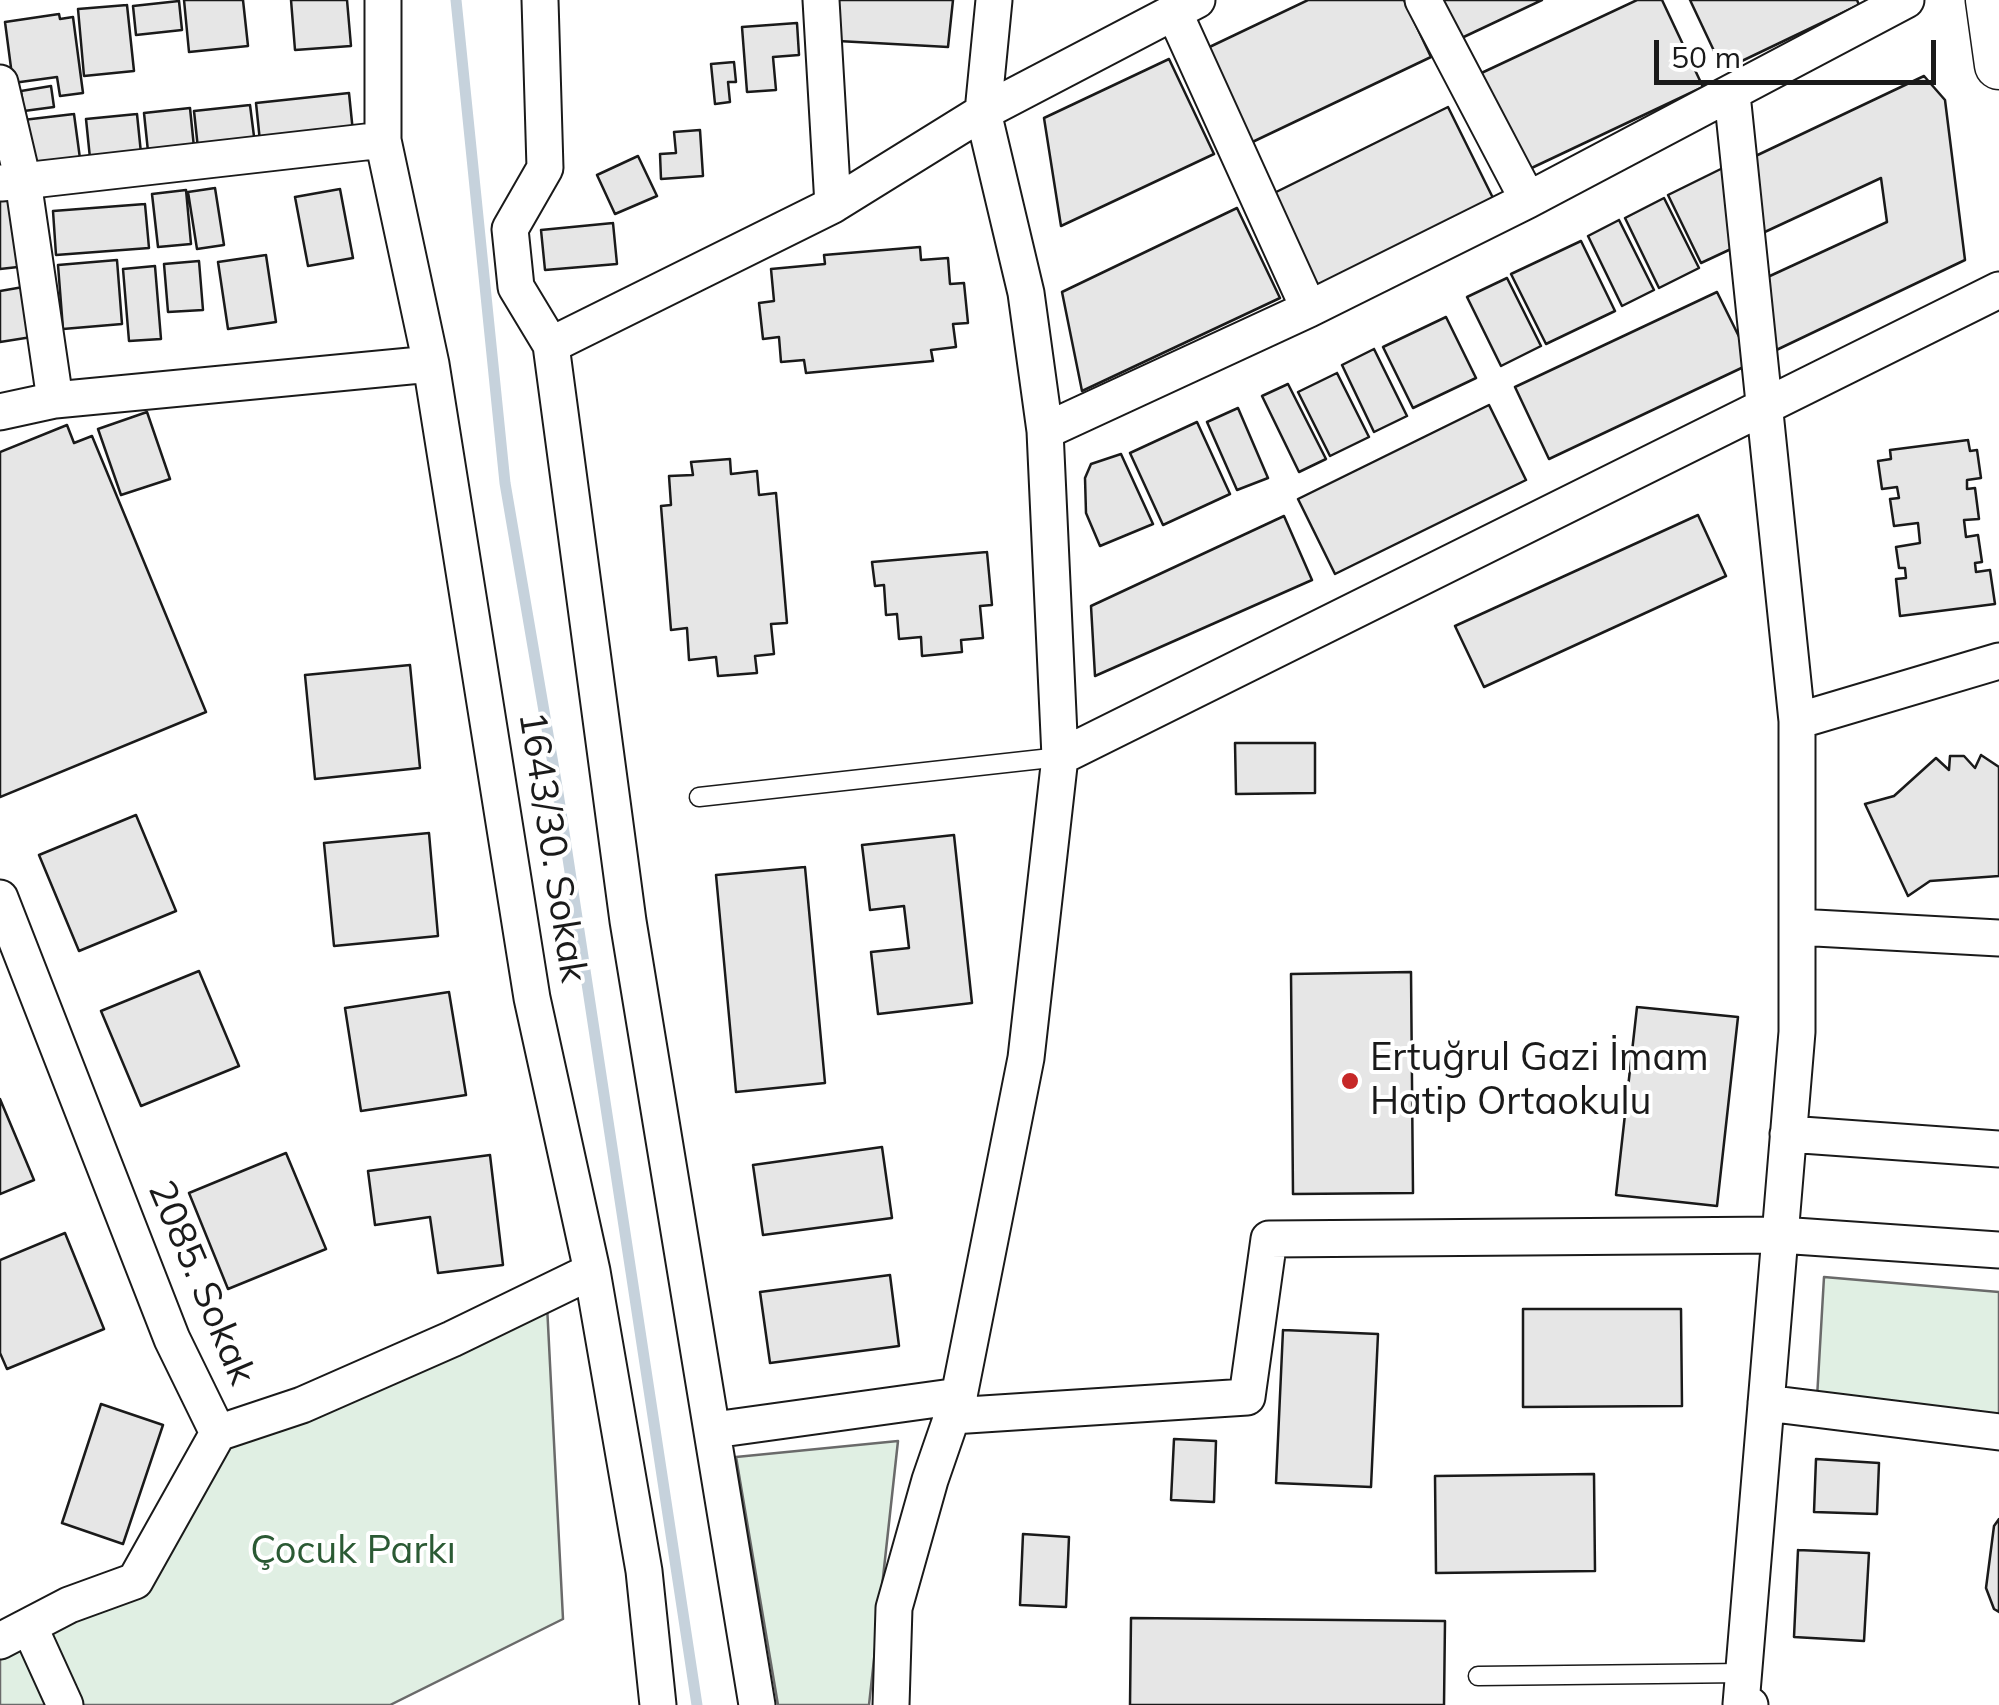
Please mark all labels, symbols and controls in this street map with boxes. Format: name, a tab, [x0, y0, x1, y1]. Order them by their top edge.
scale bar	[1659, 20, 1942, 82]
text: 50 m	[1671, 38, 1741, 76]
street label: 1643/30. Sokak	[508, 708, 596, 986]
place label: Ertuğrul Gazi İmam Hatip Ortaokulu	[1370, 1036, 1709, 1126]
marker: Ertuğrul Gazi İmam Hatip Ortaokulu	[1339, 1070, 1361, 1092]
street label: 2085. Sokak	[138, 1174, 264, 1392]
park label: Çocuk Parkı	[250, 1529, 456, 1575]

